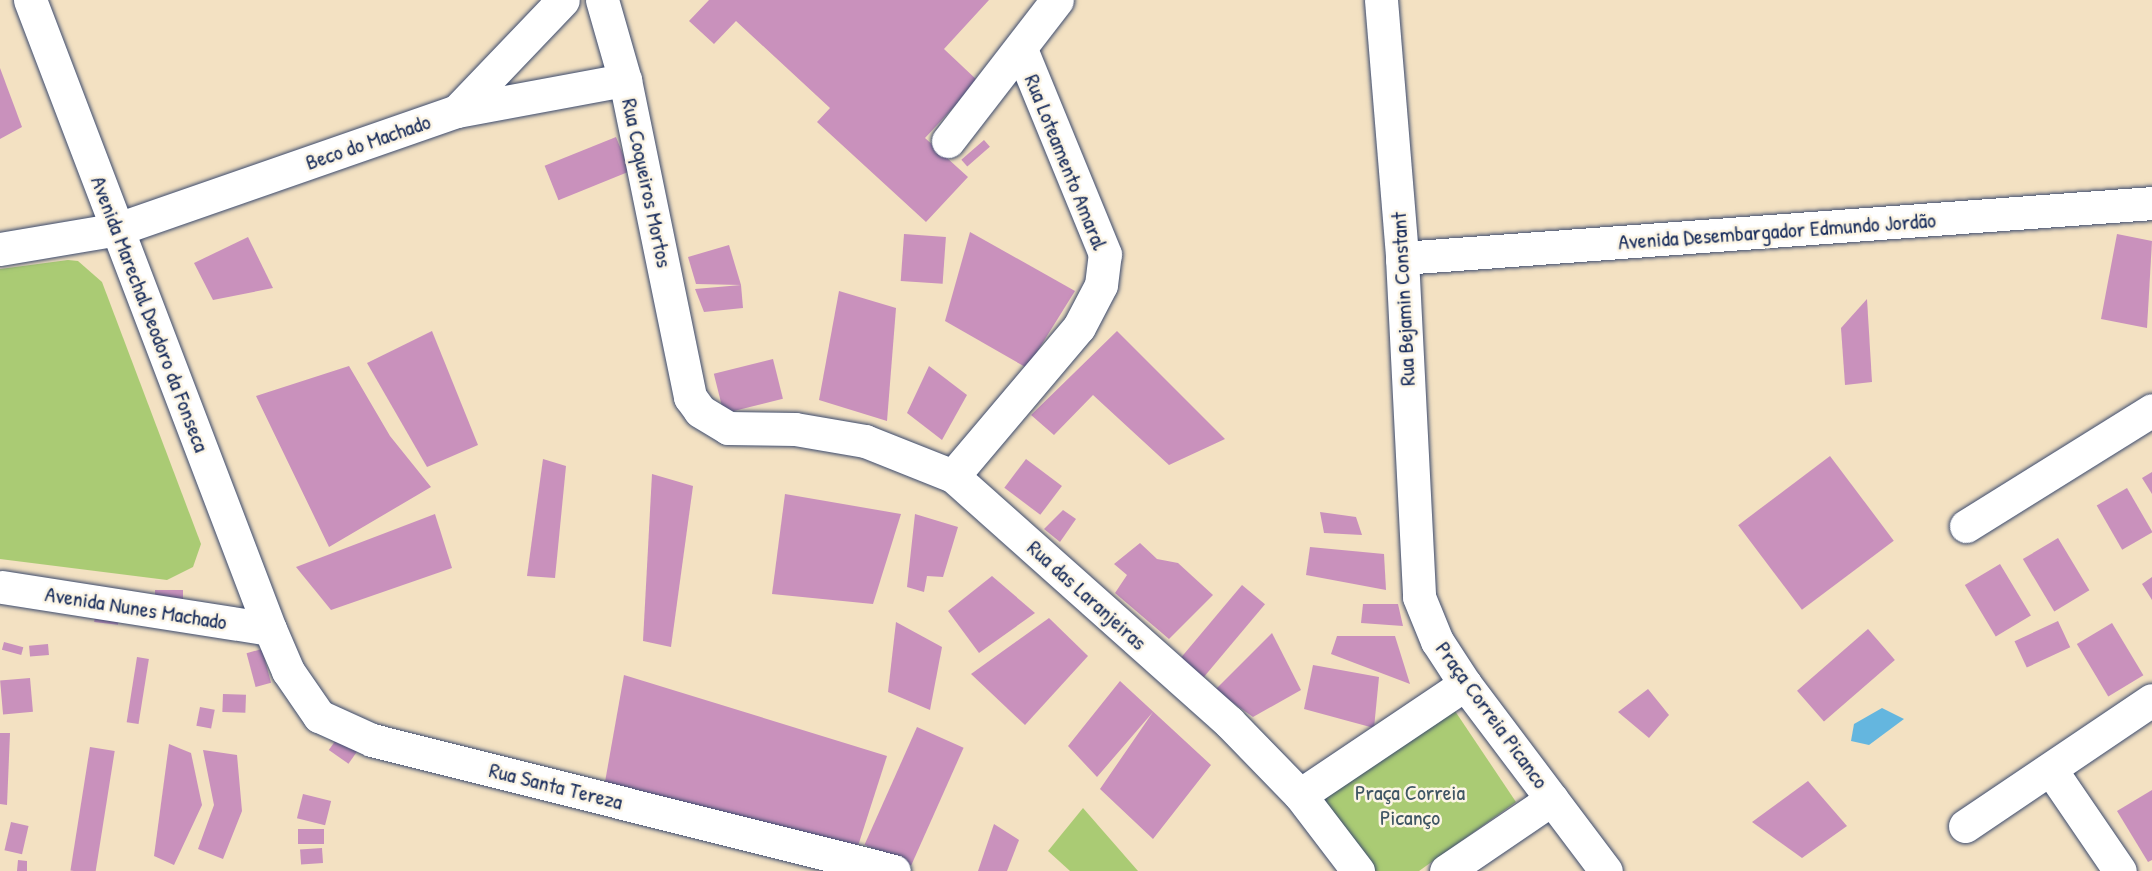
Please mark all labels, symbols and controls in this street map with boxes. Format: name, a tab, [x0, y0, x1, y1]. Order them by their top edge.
street label: Rua Loteamento Amaral	[1019, 70, 1113, 254]
street label: Rua Coqueiros Mortos	[616, 96, 678, 270]
street label: Beco do Machado	[302, 108, 434, 176]
street label: Avenida Marechal Deodoro da Fonseca	[85, 172, 215, 456]
street label: Avenida Desembargador Edmundo Jordão	[1617, 207, 1937, 255]
street label: Rua Bejamin Constant	[1385, 211, 1421, 387]
street label: Rua das Laranjeiras	[1022, 535, 1152, 655]
street label: Avenida Nunes Machado	[43, 581, 229, 635]
street label: Praça Correia Picanco	[1430, 636, 1554, 794]
street label: Rua Santa Tereza	[486, 757, 626, 815]
park label: Praça Correia Picanço	[1355, 779, 1465, 830]

